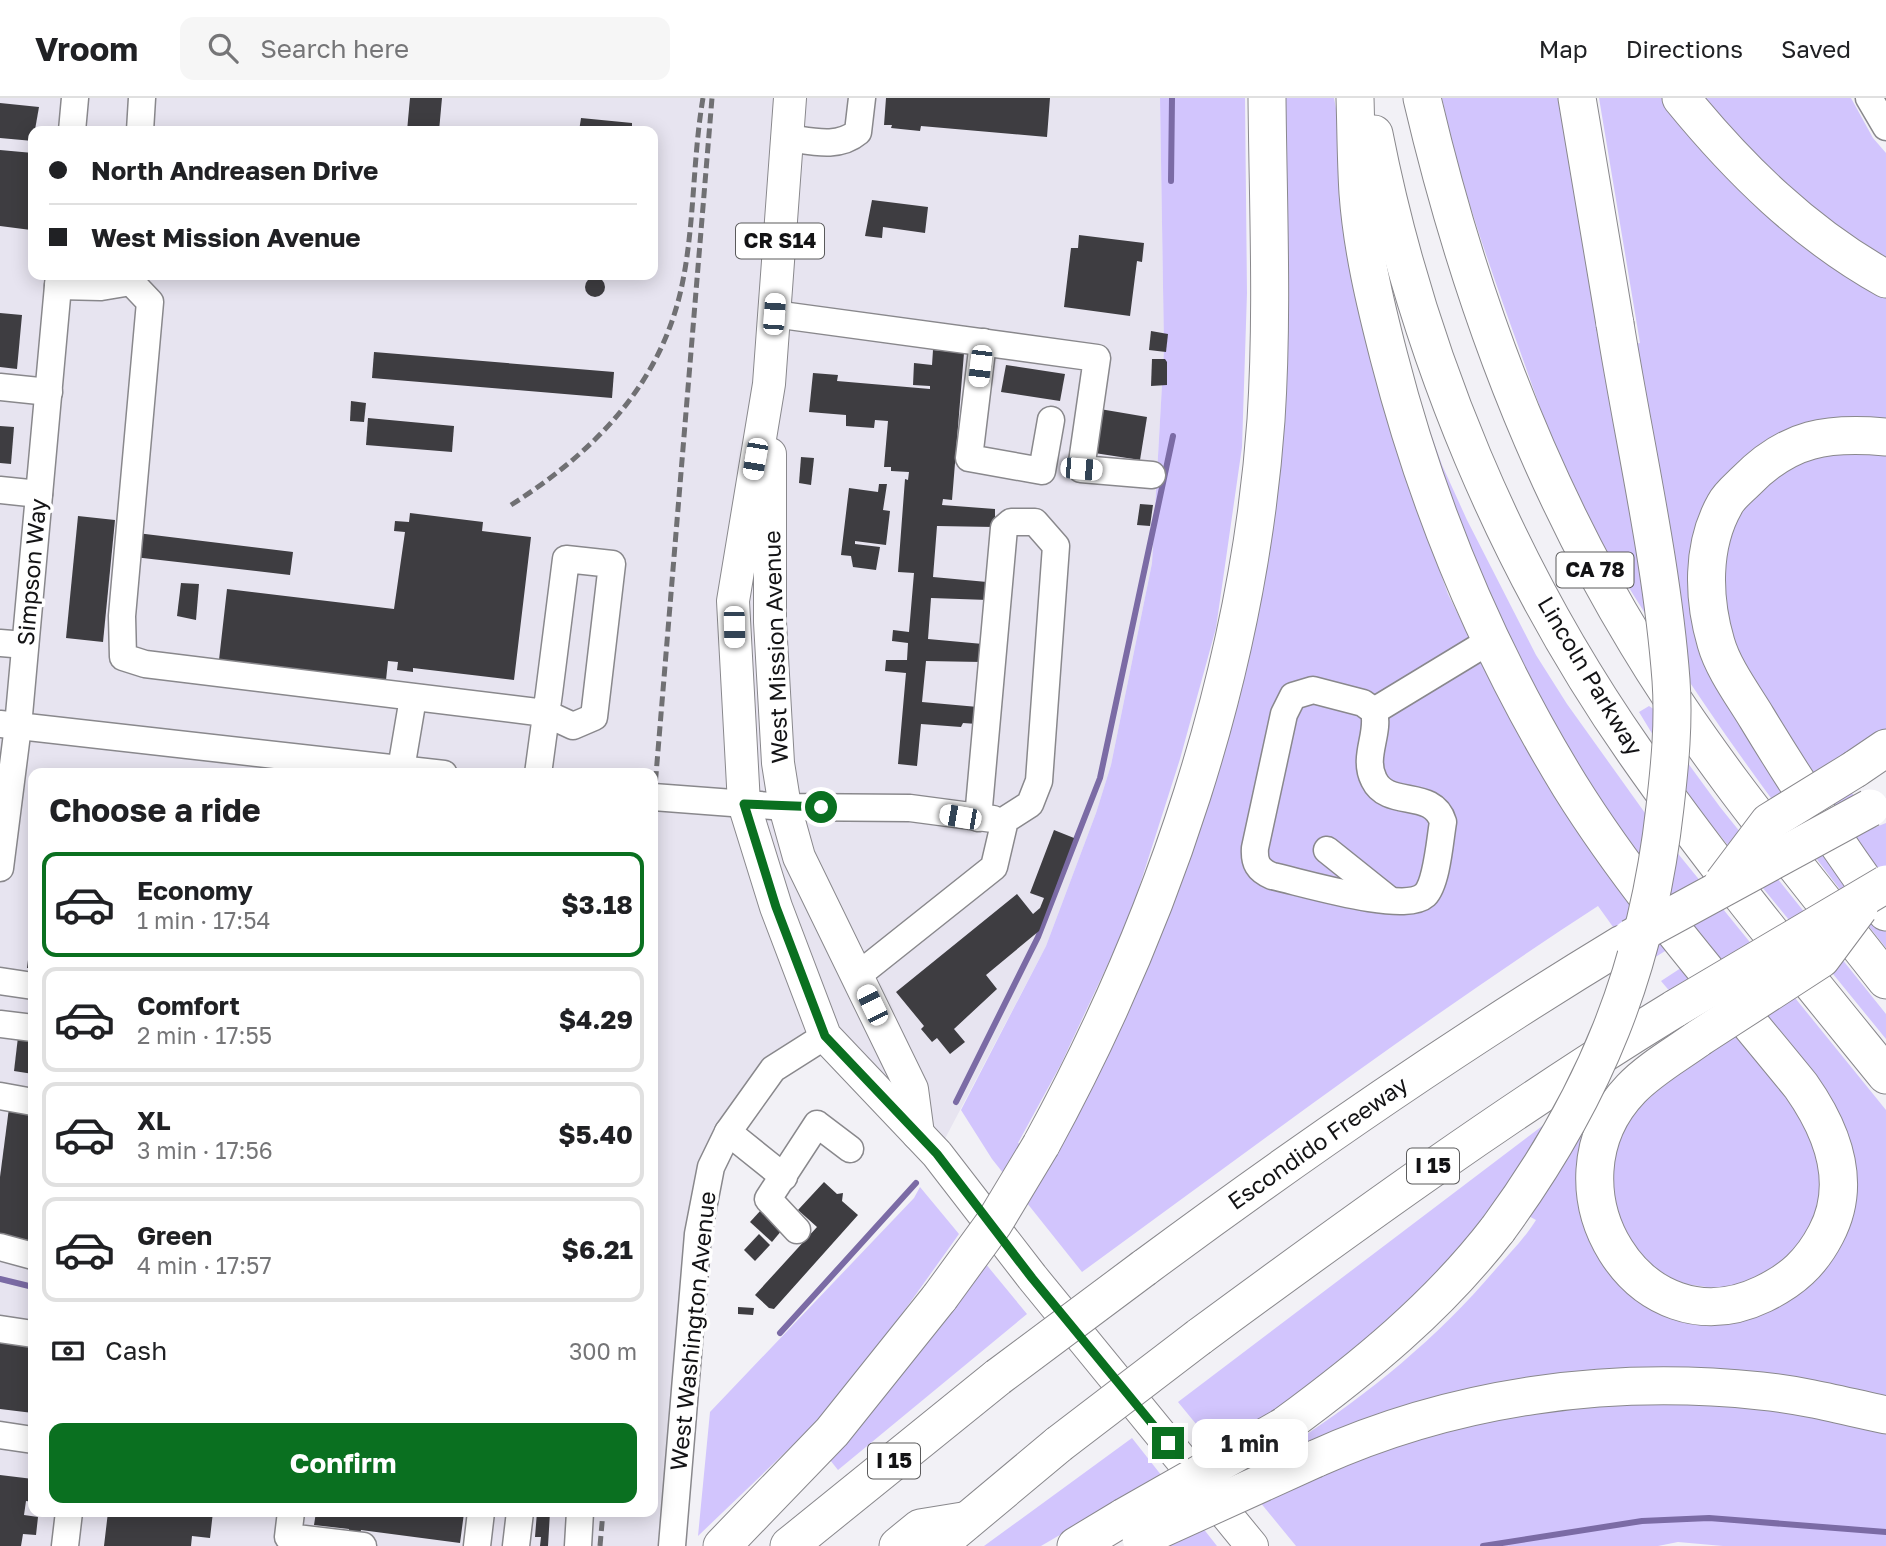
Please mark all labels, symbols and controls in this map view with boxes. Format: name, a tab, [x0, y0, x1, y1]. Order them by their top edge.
search box	[180, 17, 670, 80]
text: Vroom	[35, 29, 138, 68]
icon: search	[204, 29, 242, 67]
text: Search here	[260, 33, 409, 64]
text: Map	[1539, 34, 1588, 63]
text: Directions	[1626, 34, 1743, 63]
text: Saved	[1781, 34, 1851, 63]
text: North Andreasen Drive	[91, 155, 378, 186]
text: West Mission Avenue	[91, 222, 361, 253]
road number: CR S14	[736, 223, 824, 258]
car	[763, 292, 786, 336]
car	[968, 344, 993, 388]
car	[742, 436, 769, 482]
car	[1060, 457, 1103, 481]
street label: Simpson Way	[11, 497, 51, 647]
street label: West Mission Avenue	[757, 530, 793, 764]
road number: CA 78	[1556, 552, 1634, 588]
street label: Lincoln Parkway	[1532, 591, 1649, 760]
car	[724, 606, 745, 648]
text: Choose a ride	[49, 791, 261, 829]
route start	[805, 791, 837, 823]
car	[938, 803, 983, 831]
icon: car	[53, 873, 116, 936]
text: Economy	[137, 875, 253, 906]
text: $3.18	[561, 889, 633, 920]
text: 1 min · 17:54	[137, 906, 271, 934]
car	[854, 982, 891, 1028]
icon: car	[53, 988, 116, 1051]
text: Comfort	[137, 990, 240, 1021]
text: $4.29	[559, 1004, 633, 1035]
text: 2 min · 17:55	[137, 1021, 272, 1049]
street label: Escondido Freeway	[1222, 1070, 1413, 1215]
icon: car	[53, 1103, 116, 1166]
text: XL	[137, 1105, 171, 1136]
text: $5.40	[558, 1119, 633, 1150]
text: 3 min · 17:56	[137, 1136, 273, 1164]
road number: I 15	[1407, 1148, 1459, 1184]
street label: West Washington Avenue	[663, 1190, 721, 1472]
icon: car	[53, 1218, 116, 1281]
text: Green	[137, 1220, 212, 1251]
text: $6.21	[561, 1234, 633, 1265]
text: 4 min · 17:57	[137, 1251, 272, 1279]
icon: cash	[49, 1332, 87, 1370]
text: Cash	[105, 1335, 167, 1366]
text: 300 m	[569, 1337, 637, 1365]
callout: 1 min	[1192, 1418, 1308, 1468]
button: Confirm	[49, 1423, 637, 1503]
route end	[1152, 1427, 1184, 1459]
text: 1 min	[1221, 1429, 1279, 1457]
road number: I 15	[868, 1444, 920, 1478]

